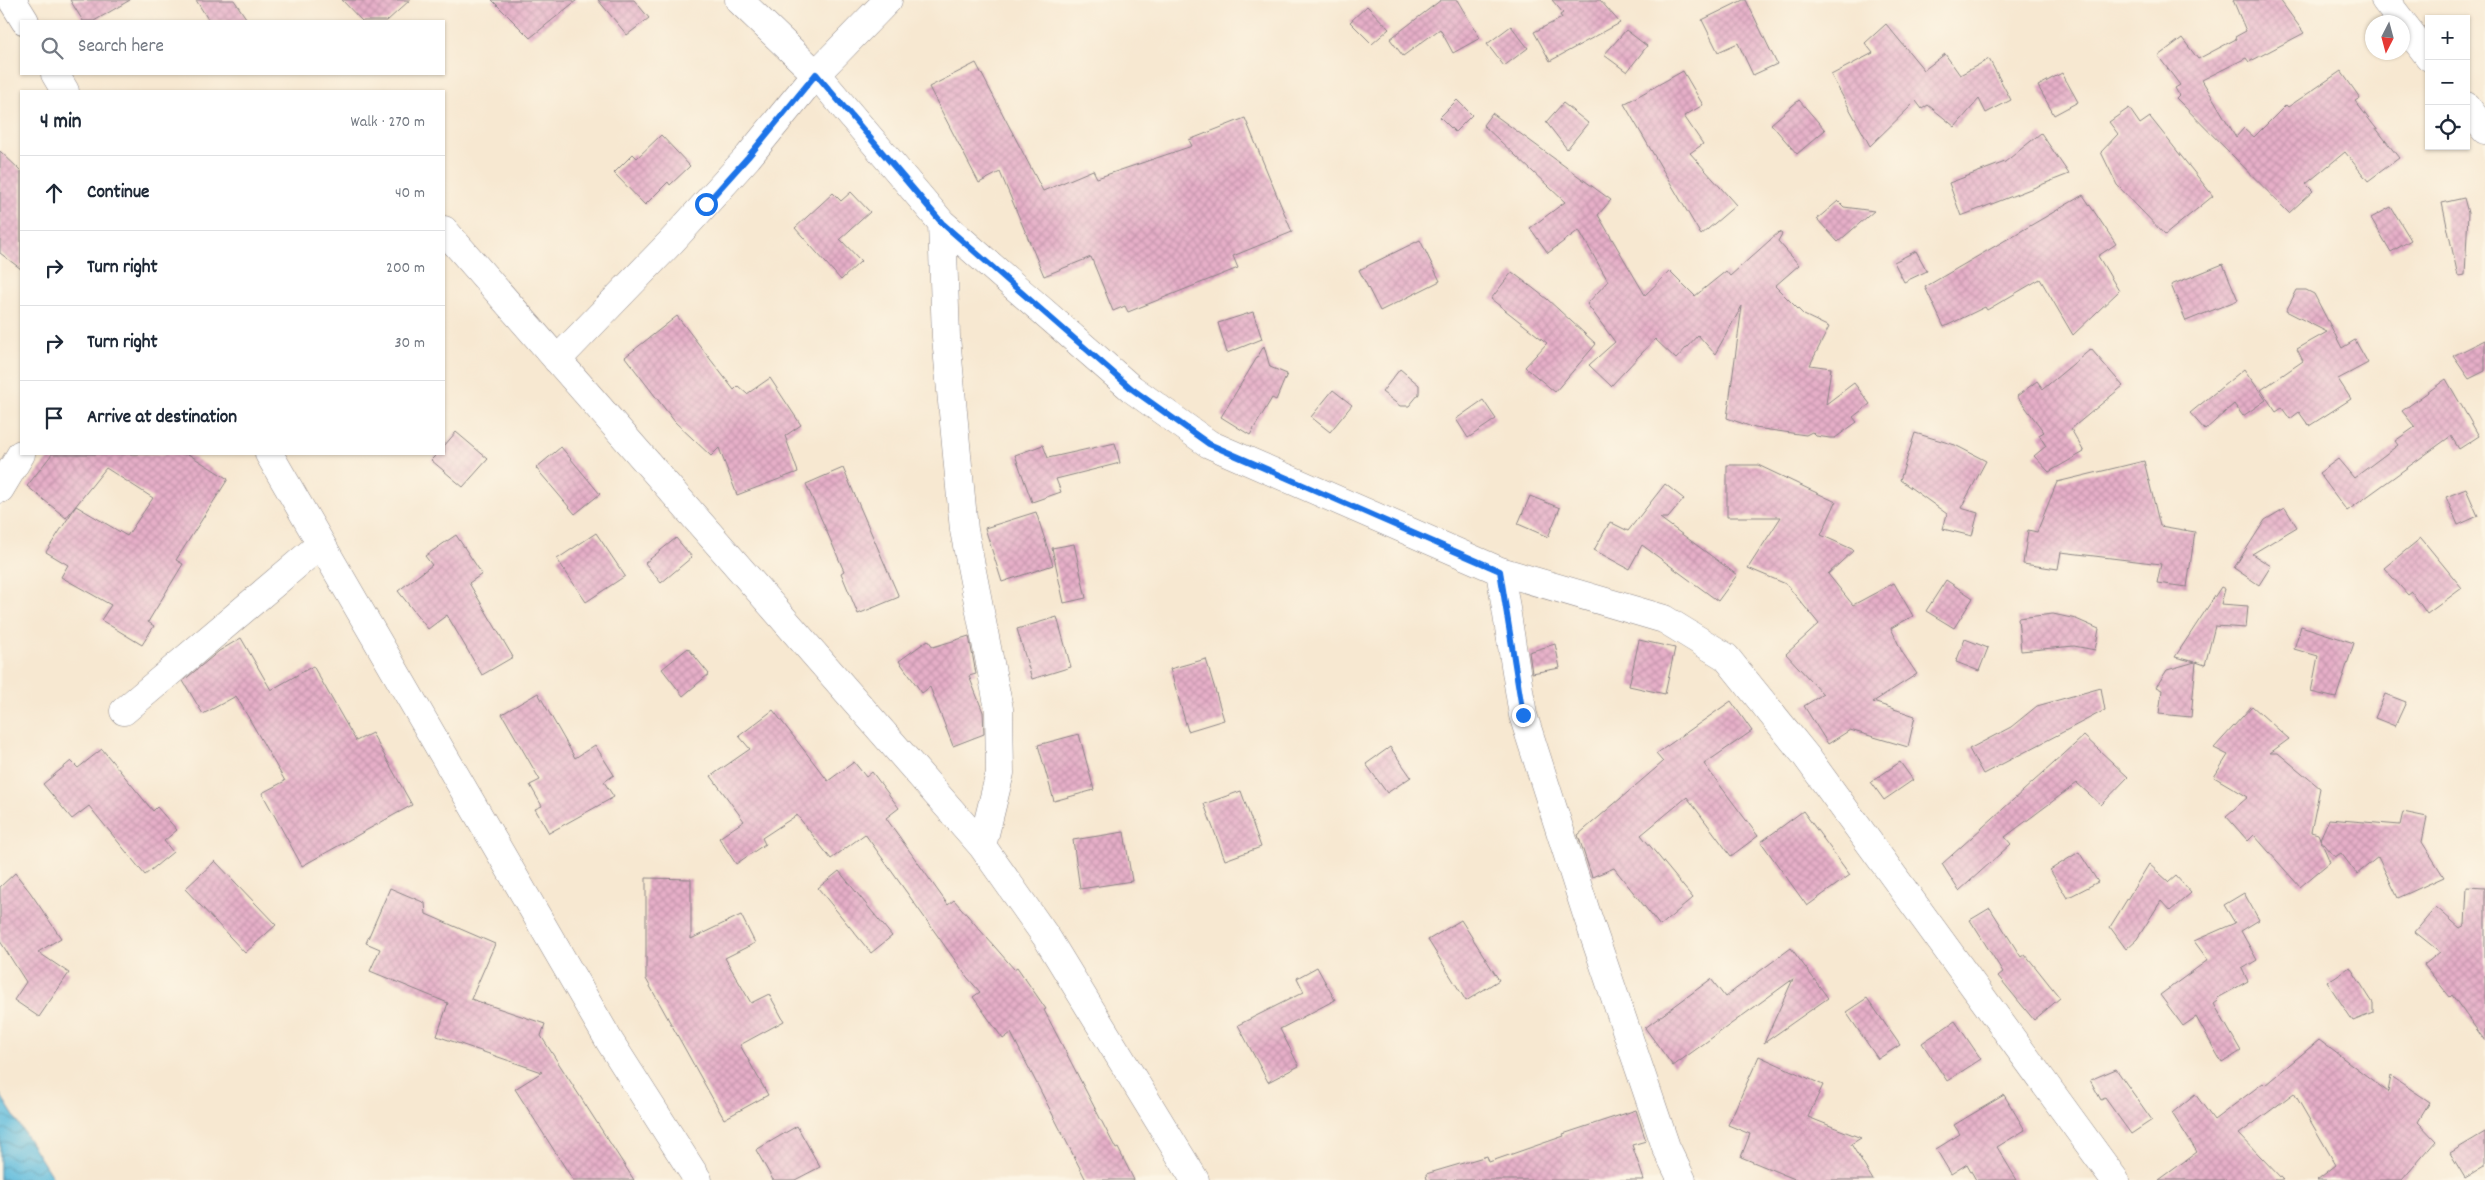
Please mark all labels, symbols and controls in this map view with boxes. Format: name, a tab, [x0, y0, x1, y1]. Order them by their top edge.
north arrow	[2365, 15, 2410, 60]
map controls	[2425, 15, 2470, 150]
button: +	[2425, 15, 2470, 60]
search box	[20, 20, 445, 75]
icon: search	[38, 34, 66, 62]
text: Search here	[78, 34, 164, 61]
button: −	[2425, 60, 2470, 105]
button: locate	[2425, 105, 2470, 150]
text: 4 min	[40, 108, 82, 138]
text: Walk · 270 m	[350, 111, 425, 134]
icon: ahead	[40, 179, 68, 207]
text: Continue	[87, 180, 149, 207]
text: 40 m	[395, 182, 425, 205]
route start	[695, 193, 718, 216]
icon: right	[40, 254, 68, 282]
text: Turn right	[87, 255, 158, 282]
text: 200 m	[386, 257, 425, 280]
icon: right	[40, 329, 68, 357]
text: Turn right	[87, 330, 158, 357]
text: 30 m	[395, 332, 425, 355]
icon: arrive	[40, 404, 68, 432]
text: Arrive at destination	[87, 405, 237, 432]
route end	[1512, 704, 1535, 727]

